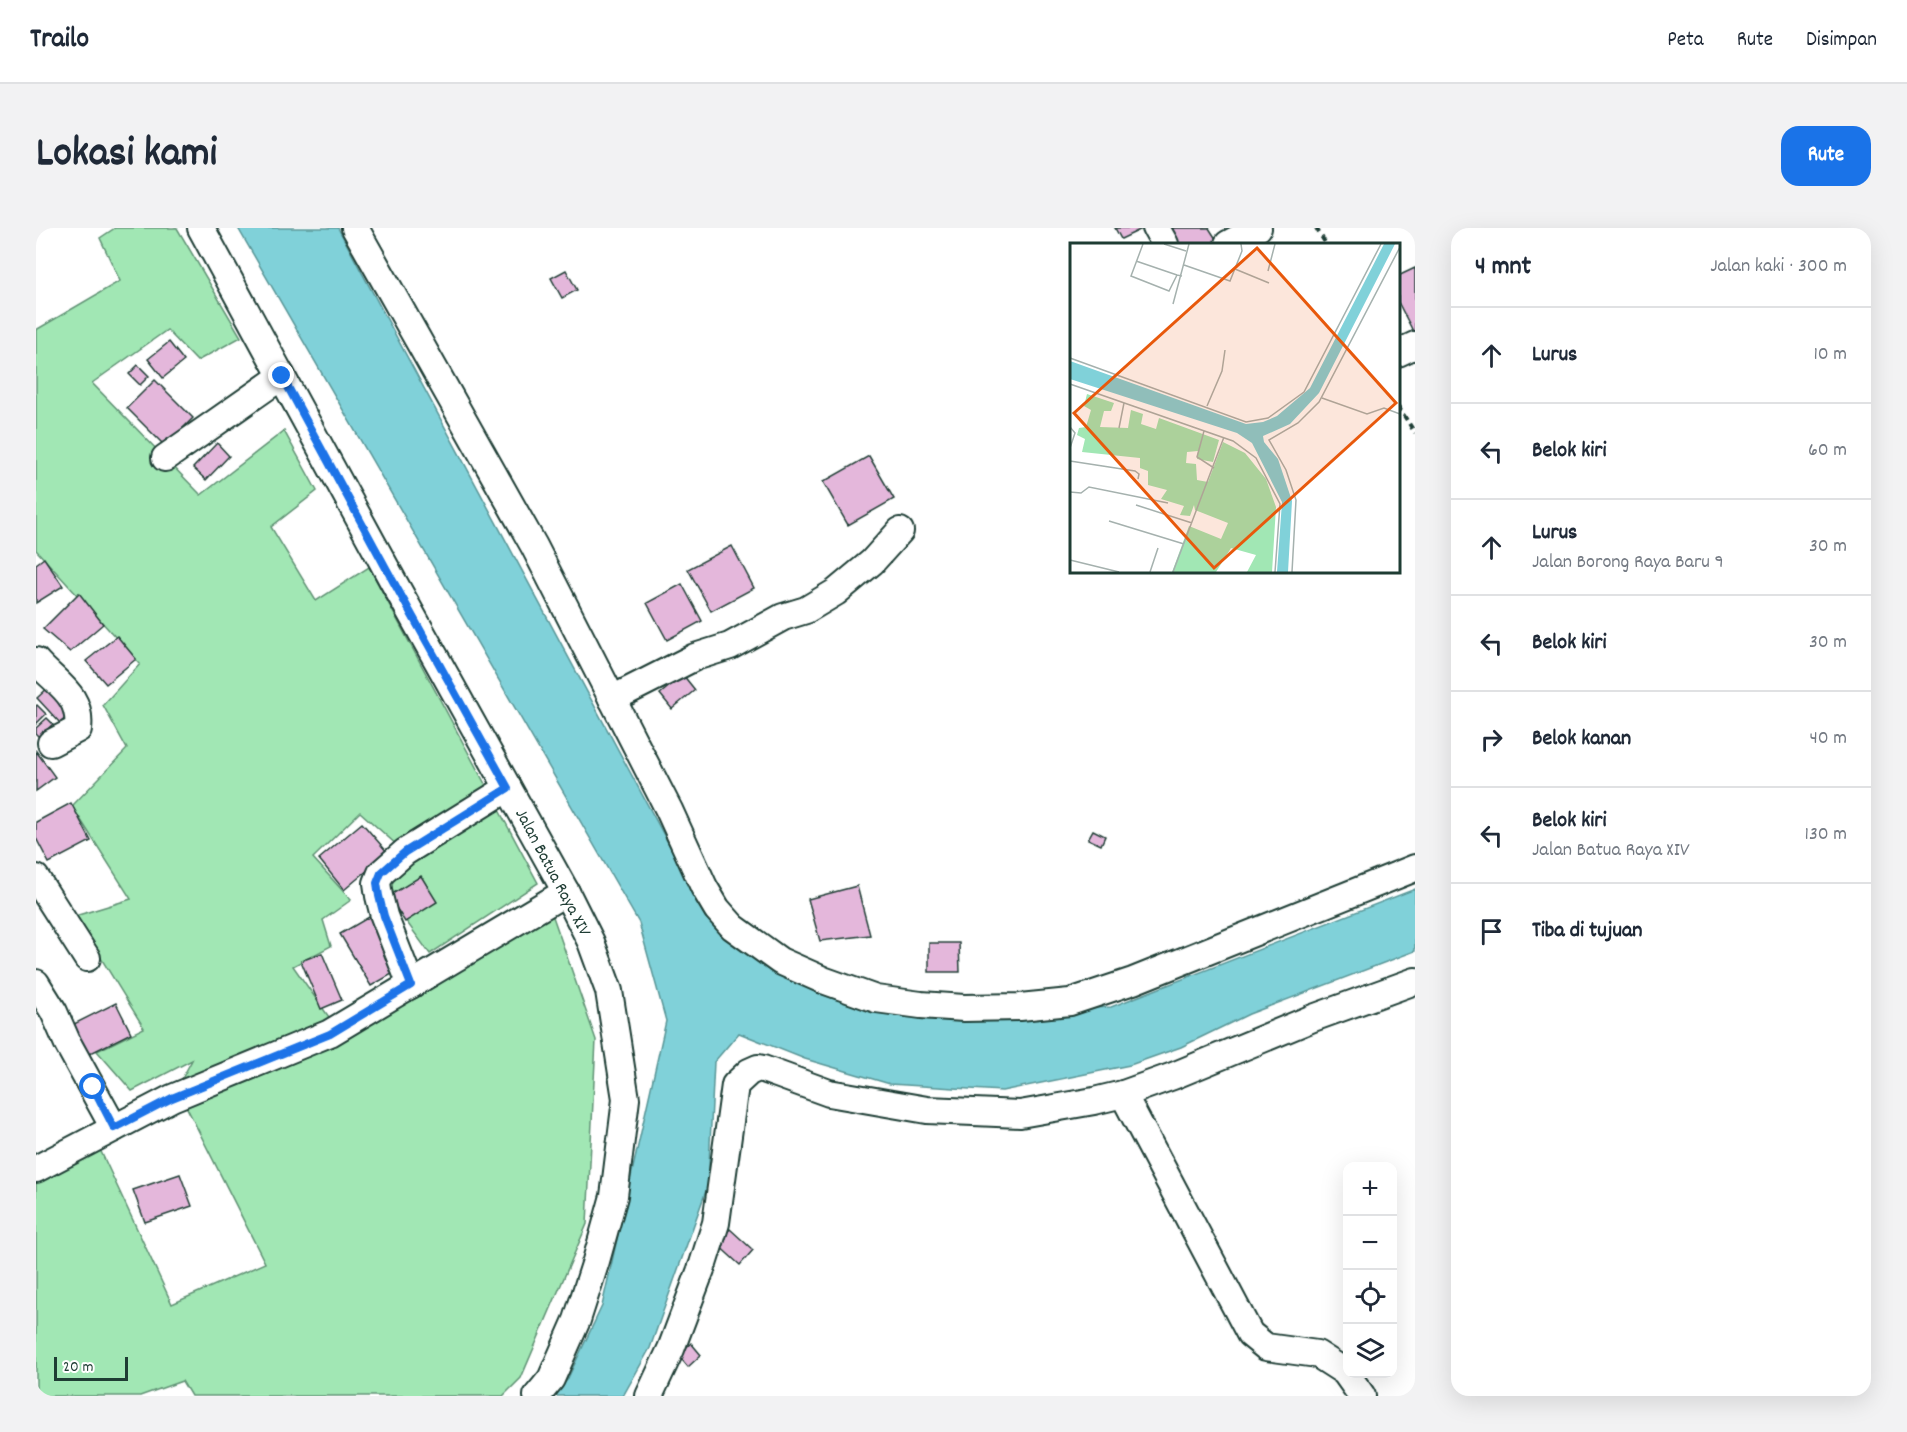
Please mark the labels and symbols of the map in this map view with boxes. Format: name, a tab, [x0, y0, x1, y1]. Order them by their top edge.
inset map	[1070, 243, 1400, 573]
route end	[268, 362, 294, 388]
street label: Jalan Batua Raya XIV	[507, 805, 596, 942]
route start	[79, 1073, 105, 1099]
scale bar	[54, 1354, 128, 1382]

